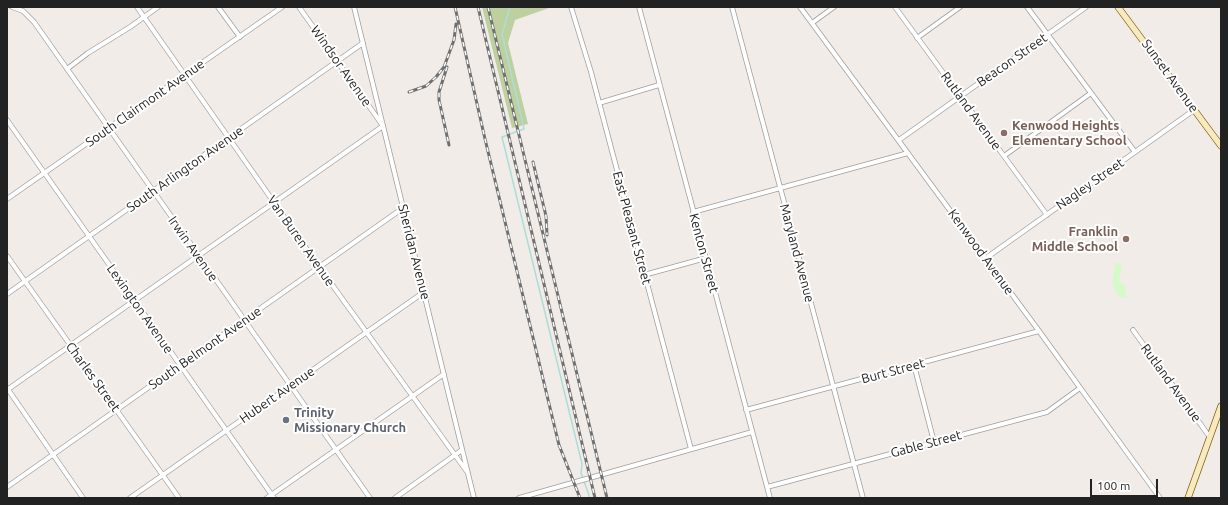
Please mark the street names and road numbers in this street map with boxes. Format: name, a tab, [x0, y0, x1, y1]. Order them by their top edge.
street label: Windsor Avenue	[307, 22, 375, 110]
street label: Beacon Street	[974, 30, 1050, 90]
street label: Sunset Avenue	[1138, 36, 1202, 116]
street label: South Clairmont Avenue	[83, 56, 207, 150]
street label: Rutland Avenue	[937, 69, 1005, 153]
street label: South Arlington Avenue	[124, 123, 246, 215]
street label: Nagley Street	[1053, 155, 1127, 213]
street label: East Pleasant Street	[609, 170, 655, 286]
street label: Van Buren Avenue	[264, 193, 338, 289]
street label: Maryland Avenue	[776, 202, 818, 304]
street label: Sheridan Avenue	[395, 203, 433, 301]
street label: Kenwood Avenue	[945, 206, 1017, 298]
street label: Kenton Street	[686, 212, 722, 294]
street label: Irwin Avenue	[165, 213, 221, 285]
street label: Lexington Avenue	[103, 261, 177, 357]
street label: South Belmont Avenue	[146, 303, 264, 393]
street label: Charles Street	[62, 339, 124, 415]
street label: Rutland Avenue	[1137, 341, 1205, 425]
street label: Burt Street	[860, 355, 926, 387]
street label: Hubert Avenue	[236, 363, 318, 427]
street label: Gable Street	[889, 427, 963, 461]

